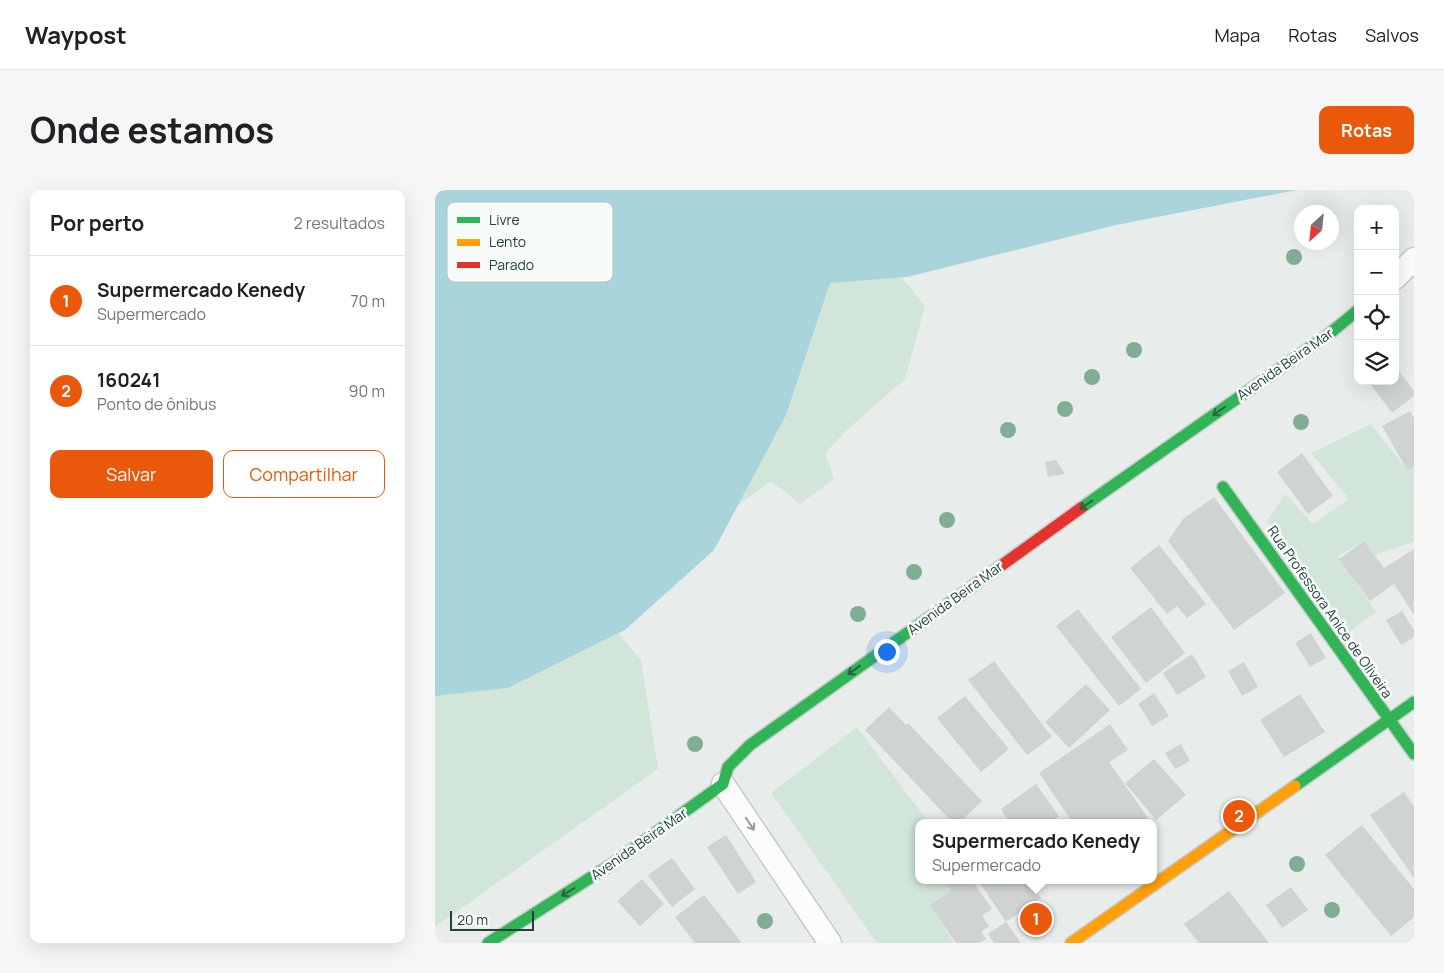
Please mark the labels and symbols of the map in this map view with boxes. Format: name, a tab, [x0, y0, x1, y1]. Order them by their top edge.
legend	[447, 202, 613, 282]
north arrow	[1294, 205, 1339, 250]
text: Livre	[489, 210, 520, 229]
text: Lento	[489, 232, 526, 251]
text: Parado	[489, 255, 534, 274]
street label: Avenida Beira Mar	[1233, 323, 1337, 404]
one-way arrow	[1212, 406, 1226, 416]
one-way arrow	[1080, 499, 1094, 510]
street label: Rua Professora Anice de Oliveira	[1263, 522, 1397, 702]
street label: Avenida Beira Mar	[903, 557, 1006, 639]
your location	[874, 639, 900, 665]
one-way arrow	[848, 665, 862, 675]
pin: 2	[1223, 797, 1255, 835]
street label: Avenida Beira Mar	[587, 803, 691, 884]
one-way arrow	[745, 817, 755, 831]
one-way arrow	[562, 887, 576, 897]
pin: 1	[1020, 900, 1052, 938]
scale bar	[450, 908, 534, 931]

